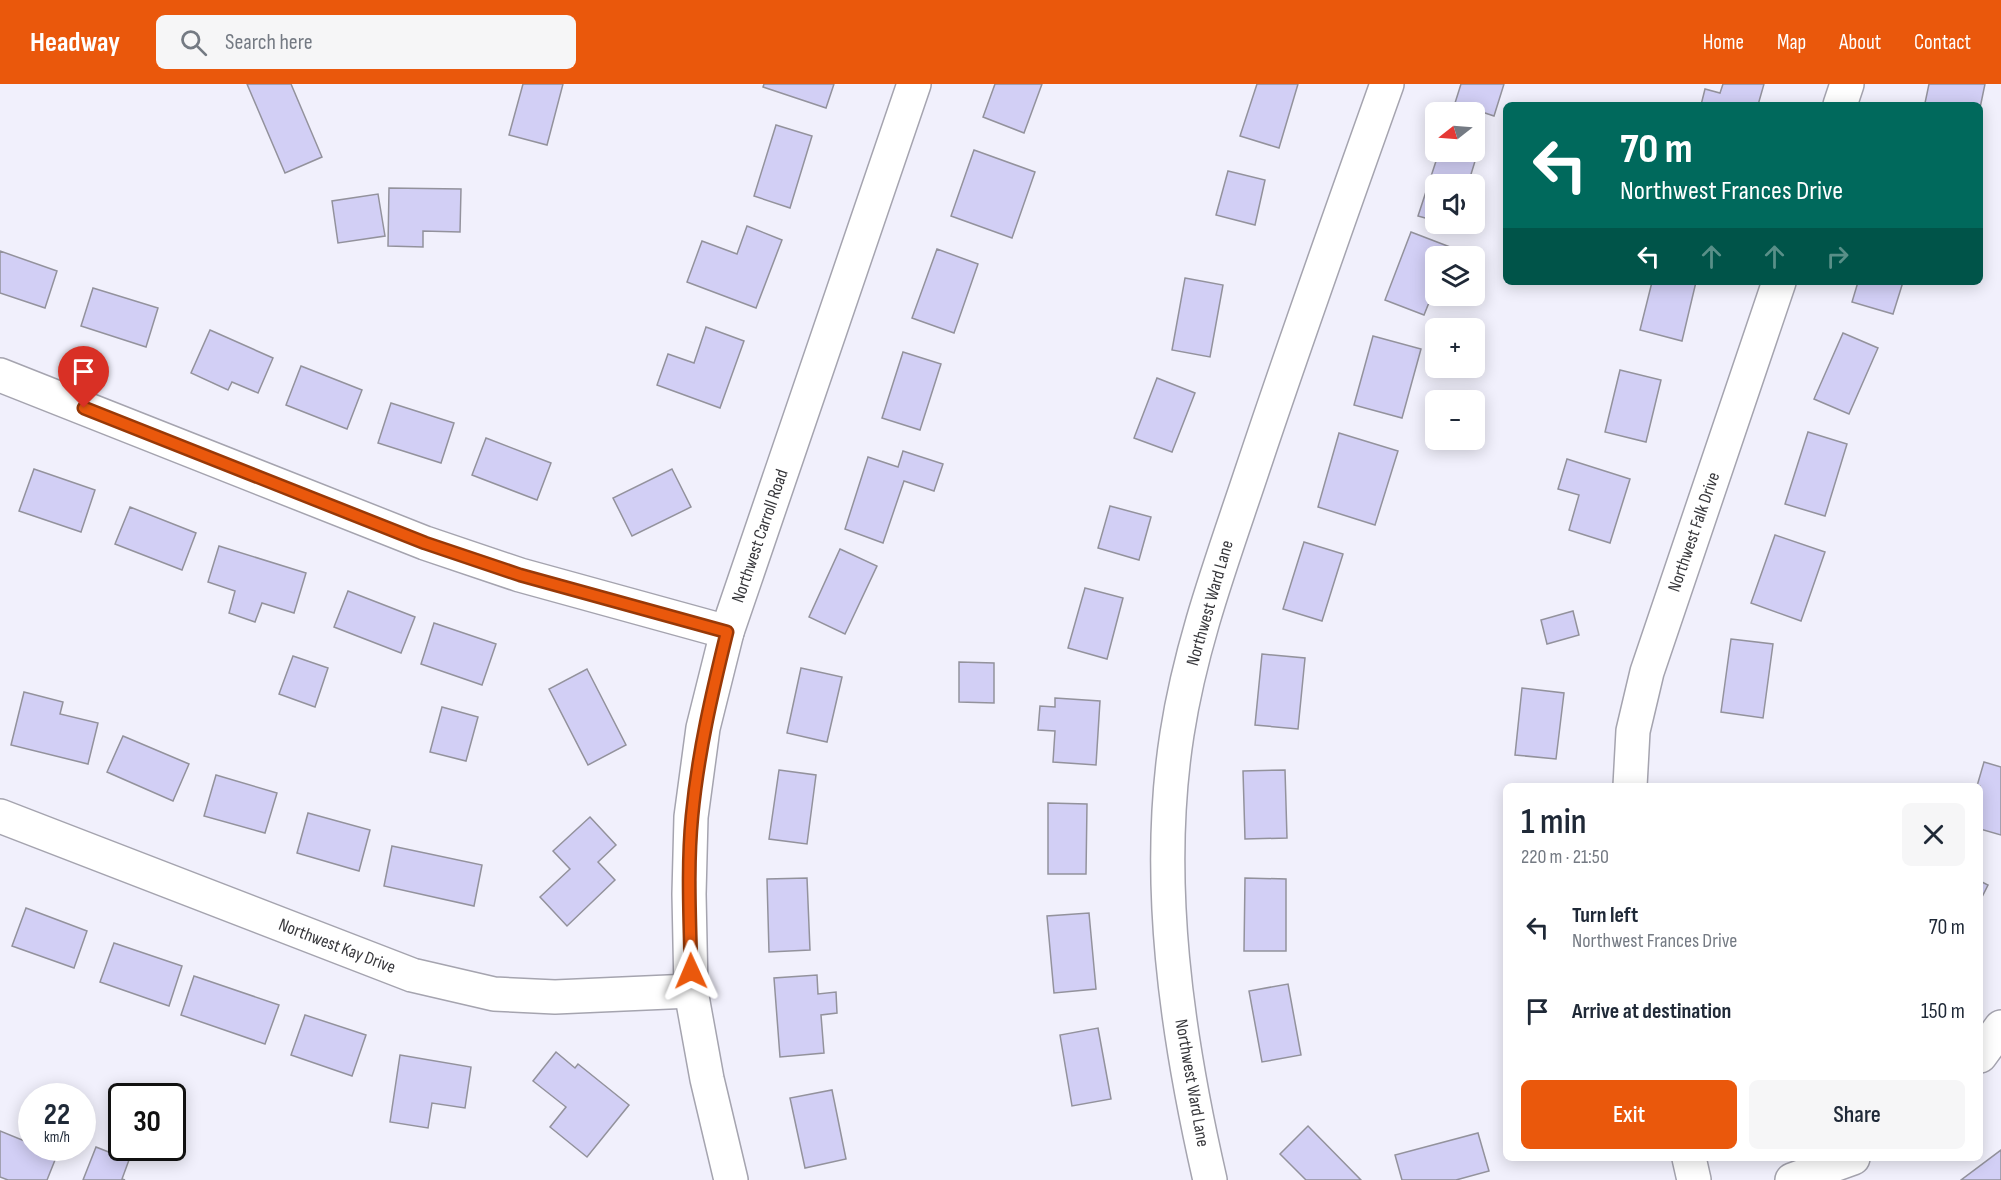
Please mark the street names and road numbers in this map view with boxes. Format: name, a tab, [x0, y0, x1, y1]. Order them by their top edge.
street label: Northwest Carroll Road	[727, 467, 793, 605]
street label: Northwest Falk Drive	[1664, 469, 1724, 595]
street label: Northwest Ward Lane	[1182, 538, 1238, 668]
street label: Northwest Kay Drive	[276, 914, 398, 978]
street label: Northwest Ward Lane	[1170, 1018, 1214, 1148]

